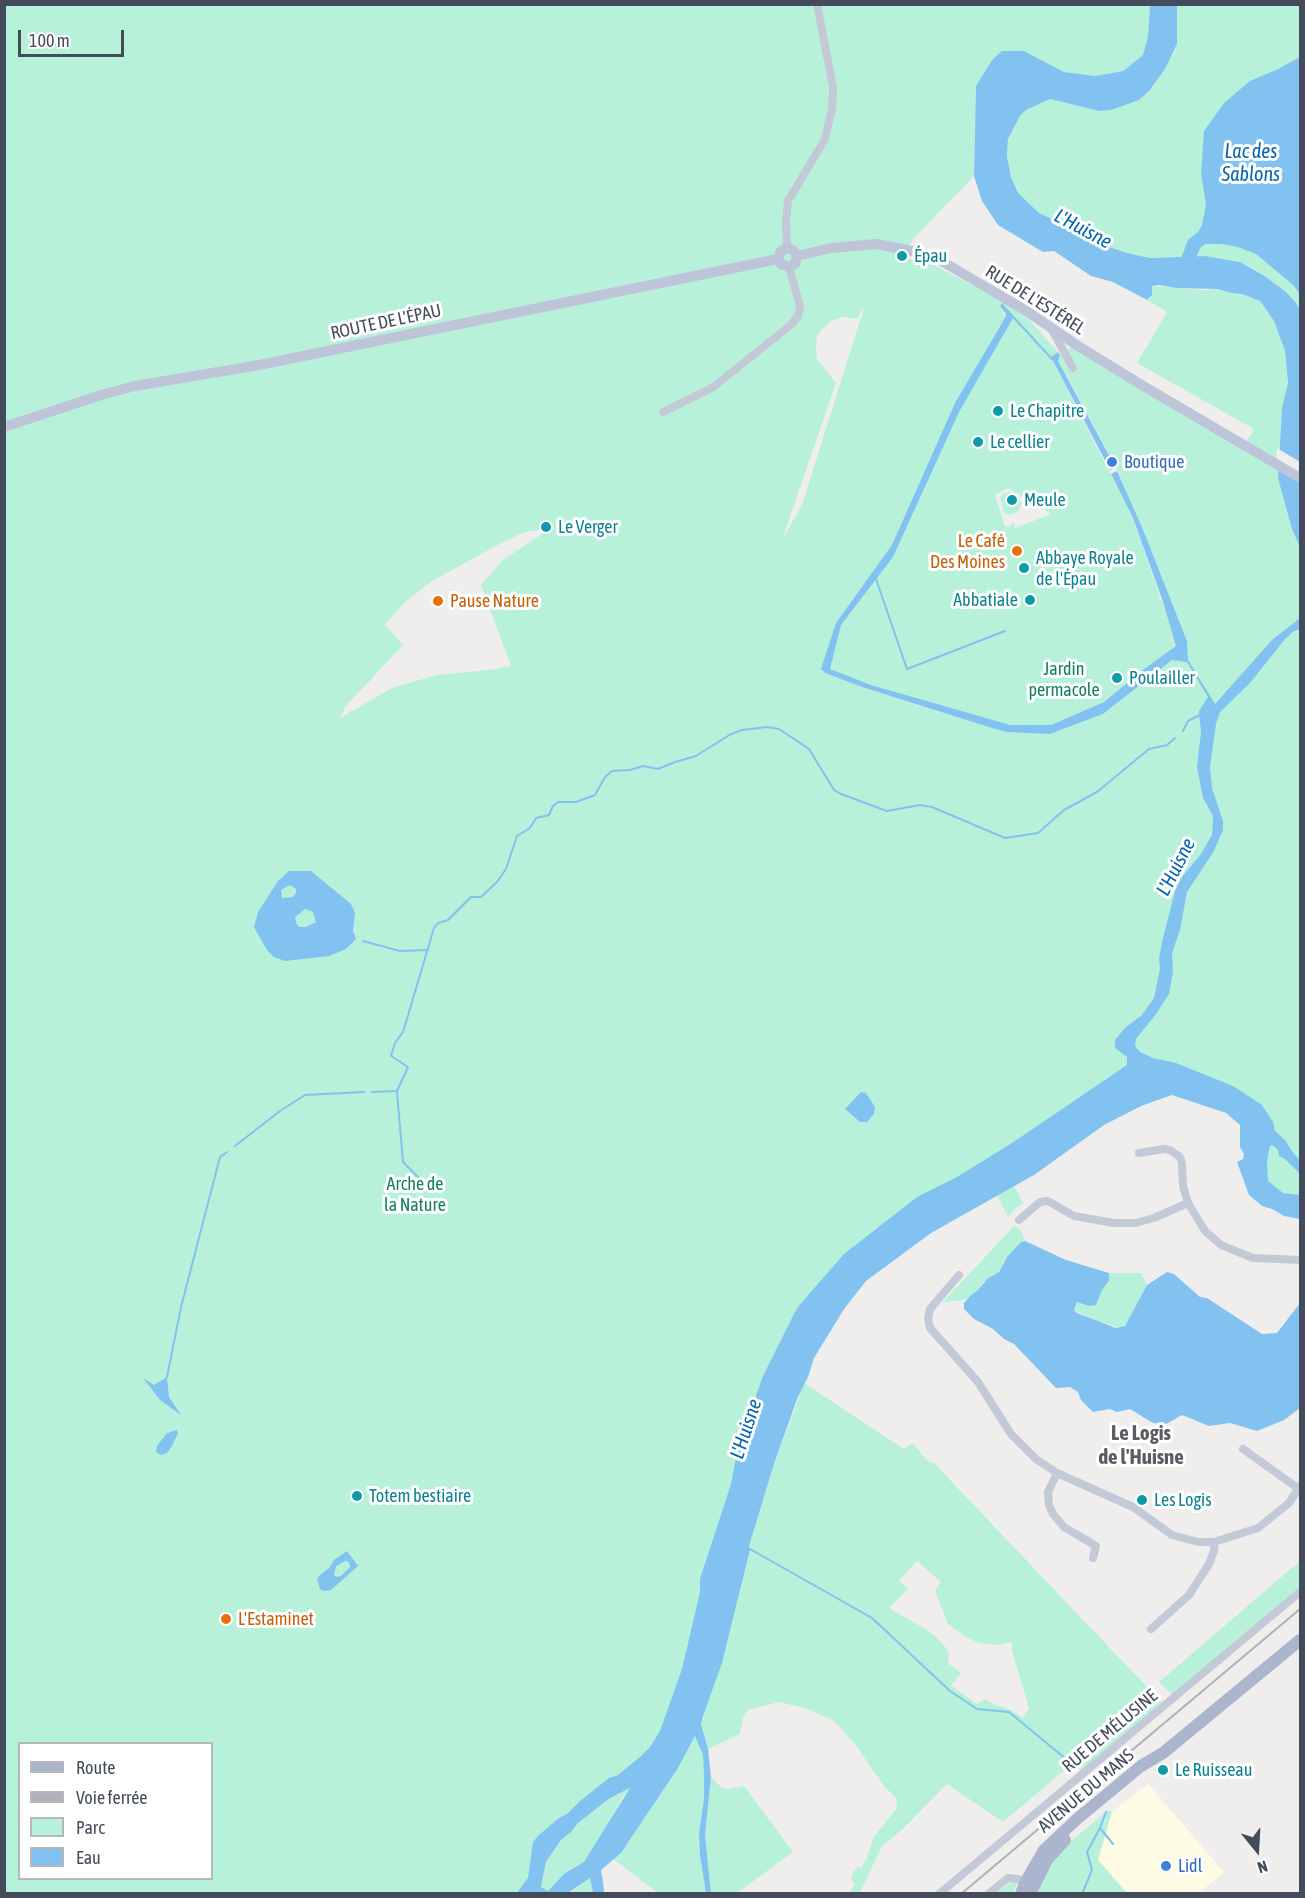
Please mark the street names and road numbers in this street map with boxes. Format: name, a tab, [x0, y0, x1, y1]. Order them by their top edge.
street label: RUE DE L'ESTÉREL	[981, 261, 1089, 339]
street label: ROUTE DE L'ÉPAU	[329, 300, 443, 344]
street label: RUE DE MÉLUSINE	[1058, 1685, 1162, 1777]
street label: AVENUE DU MANS	[1034, 1745, 1138, 1837]

